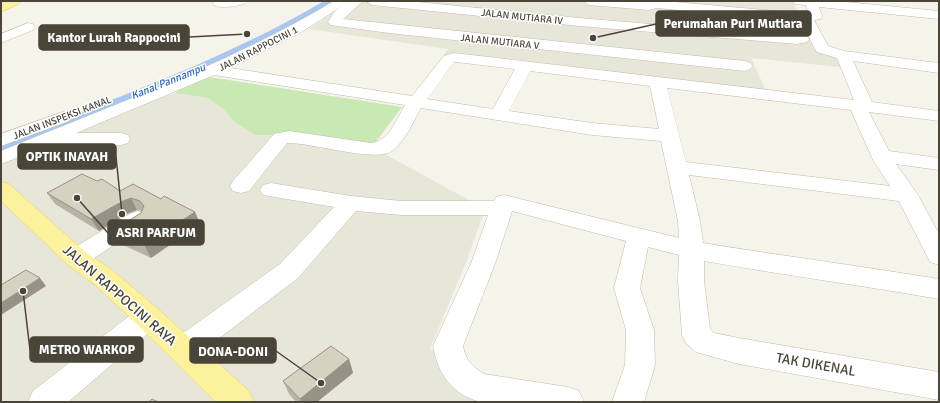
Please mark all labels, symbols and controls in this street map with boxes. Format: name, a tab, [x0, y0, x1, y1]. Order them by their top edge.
street label: JALAN MUTIARA IV	[480, 7, 564, 27]
callout: Perumahan Puri Mutiara	[656, 11, 811, 36]
text: Perumahan Puri Mutiara	[664, 16, 803, 32]
street label: JALAN RAPPOCINI 1	[217, 24, 300, 74]
callout: Kantor Lurah Rappocini	[39, 25, 189, 50]
text: Kantor Lurah Rappocini	[47, 30, 181, 46]
street label: JALAN MUTIARA V	[460, 32, 540, 52]
water label: Kanal Pannampu	[129, 60, 208, 102]
street label: JALAN INSPEKSI KANAL	[12, 94, 113, 142]
callout: OPTIK INAYAH	[18, 144, 116, 169]
text: OPTIK INAYAH	[26, 149, 108, 165]
callout: ASRI PARFUM	[108, 220, 204, 245]
text: ASRI PARFUM	[116, 225, 196, 241]
street label: JALAN RAPPOCINI RAYA	[59, 241, 180, 350]
callout: METRO WARKOP	[30, 337, 143, 362]
callout: DONA-DONI	[190, 338, 276, 363]
text: METRO WARKOP	[39, 342, 135, 358]
text: DONA-DONI	[198, 344, 268, 360]
street label: TAK DIKENAL	[775, 349, 857, 380]

